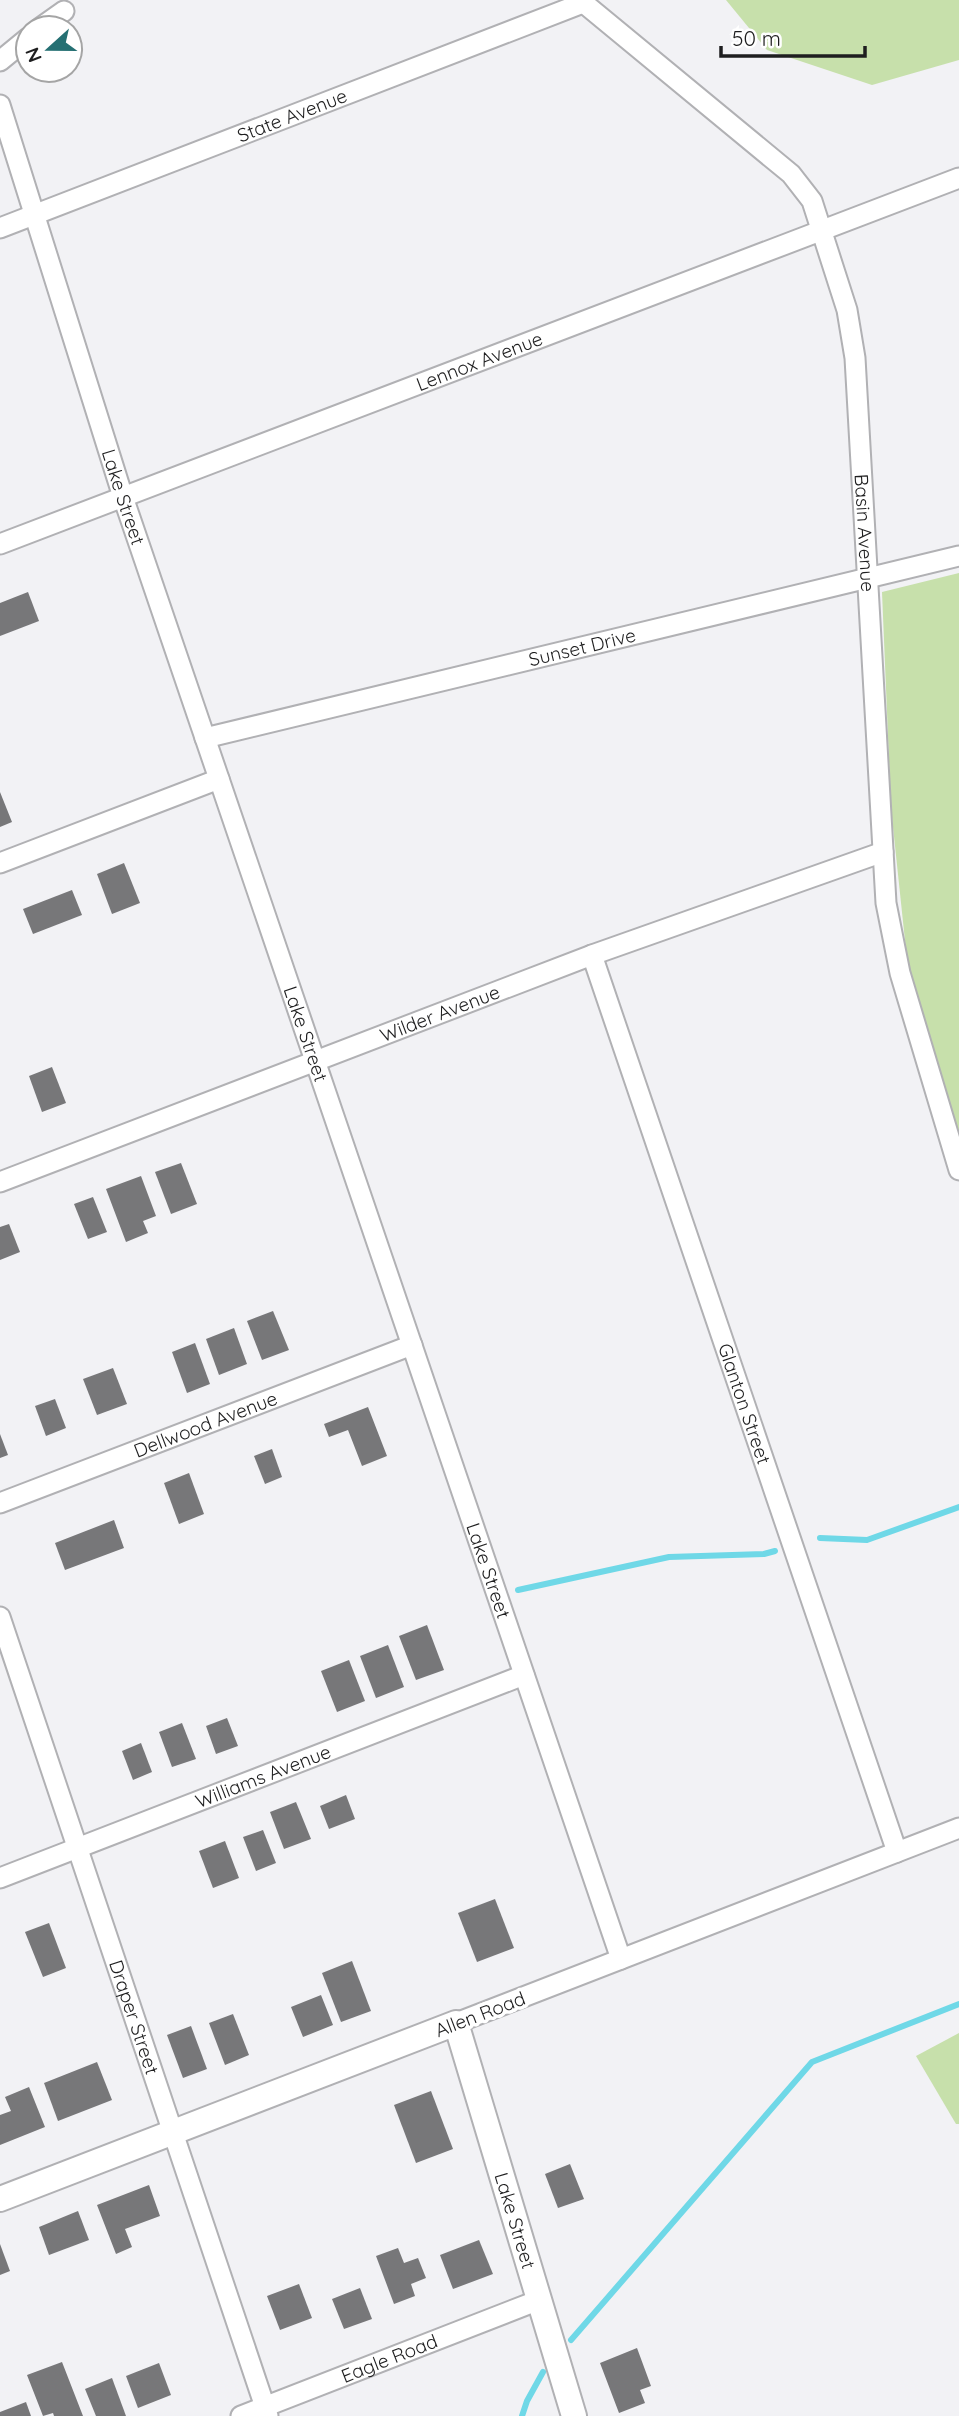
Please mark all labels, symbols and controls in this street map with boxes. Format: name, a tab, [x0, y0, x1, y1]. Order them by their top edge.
north arrow	[14, 14, 84, 84]
scale bar	[721, 14, 864, 58]
text: 50 m	[732, 25, 781, 51]
text: N	[19, 44, 47, 66]
street label: State Avenue	[234, 83, 350, 147]
street label: Lennox Avenue	[413, 326, 546, 396]
street label: Lake Street	[97, 446, 150, 548]
street label: Basin Avenue	[850, 473, 880, 593]
street label: Sunset Drive	[526, 622, 638, 671]
street label: Wilder Avenue	[376, 980, 503, 1047]
street label: Lake Street	[279, 983, 333, 1085]
street label: Glanton Street	[713, 1340, 776, 1467]
street label: Dellwood Avenue	[130, 1386, 281, 1463]
street label: Lake Street	[461, 1520, 516, 1621]
street label: Williams Avenue	[192, 1739, 334, 1813]
street label: Draper Street	[104, 1957, 165, 2077]
street label: Allen Road	[431, 1986, 529, 2042]
street label: Lake Street	[490, 2169, 541, 2272]
street label: Eagle Road	[338, 2329, 441, 2388]

